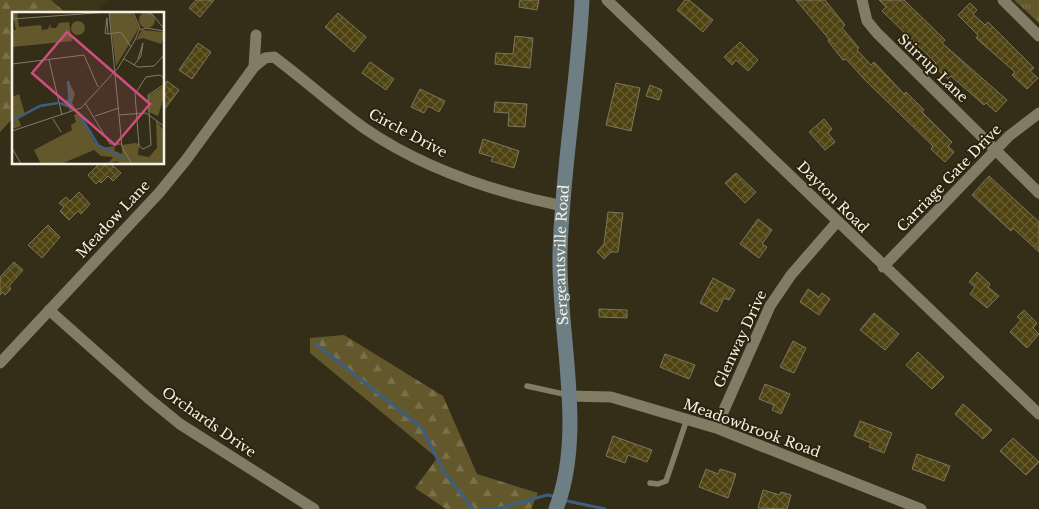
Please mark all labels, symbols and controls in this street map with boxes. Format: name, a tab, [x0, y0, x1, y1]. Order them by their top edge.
inset map	[12, 12, 165, 165]
street label: Stirrup Lane	[894, 30, 972, 106]
street label: Circle Drive	[366, 105, 450, 161]
street label: Carriage Gate Drive	[893, 120, 1005, 236]
street label: Dayton Road	[793, 157, 873, 237]
street label: Meadow Lane	[72, 176, 154, 262]
street label: Sergeantsville Road	[551, 183, 573, 326]
street label: Glenway Drive	[709, 287, 771, 391]
street label: Orchards Drive	[158, 383, 260, 461]
street label: Meadowbrook Road	[681, 395, 824, 461]

